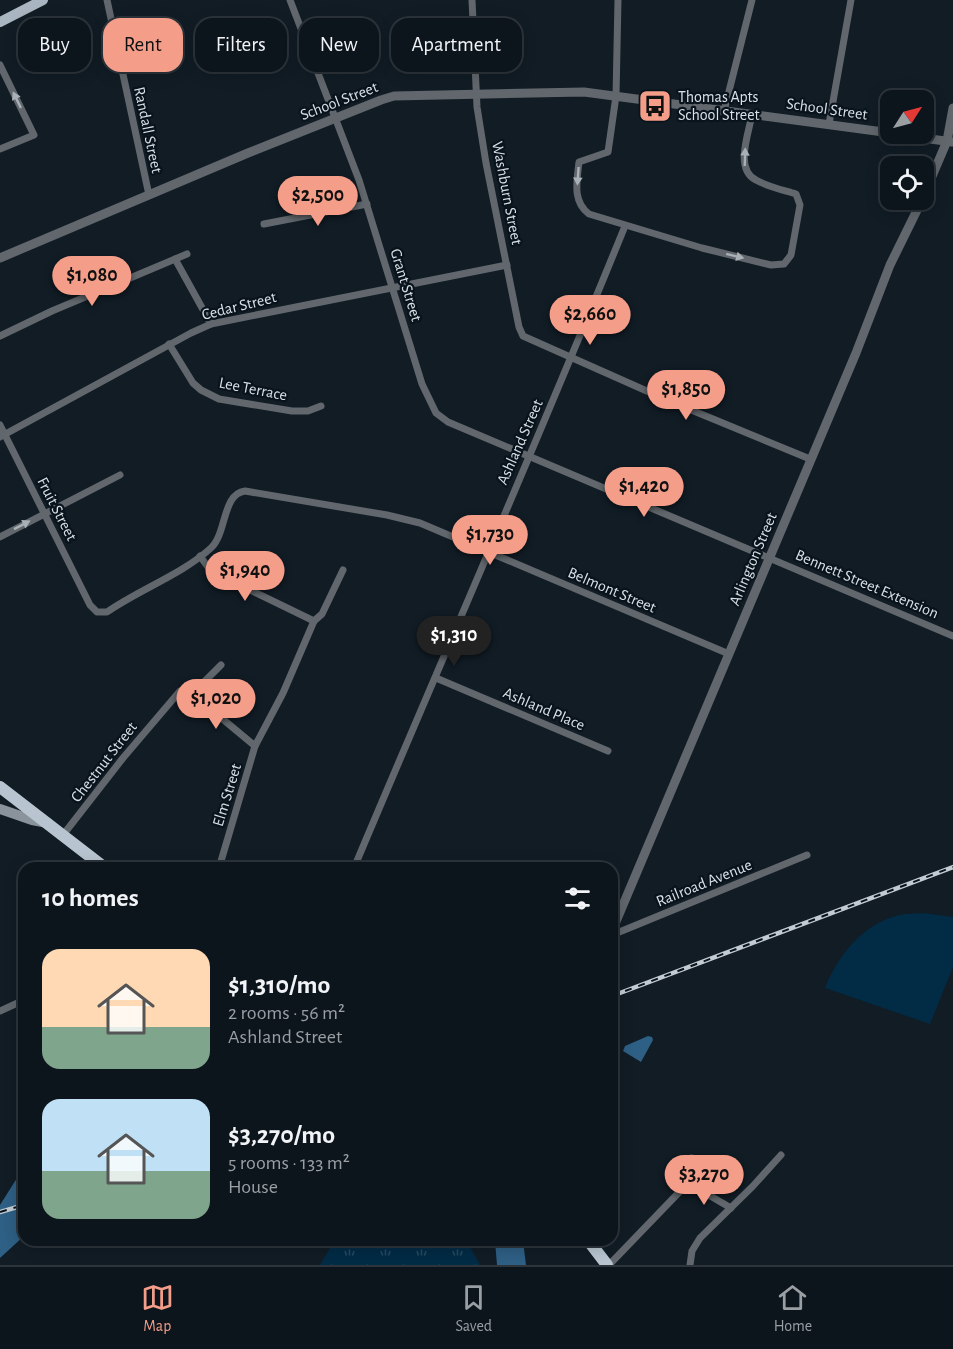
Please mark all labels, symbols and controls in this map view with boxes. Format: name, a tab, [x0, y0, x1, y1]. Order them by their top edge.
chip: Buy	[18, 18, 91, 72]
chip: Rent	[103, 18, 183, 72]
chip: Filters	[195, 18, 287, 72]
chip: New	[299, 18, 379, 72]
chip: Apartment	[391, 18, 522, 72]
street label: School Street	[298, 79, 380, 123]
street label: Randall Street	[131, 85, 165, 175]
bus stop icon: Thomas Apts School Street	[637, 88, 673, 124]
place label: Thomas Apts School Street	[678, 89, 760, 123]
north arrow	[880, 90, 934, 144]
map controls	[880, 90, 934, 210]
one-way arrow	[12, 92, 21, 109]
street label: School Street	[785, 95, 869, 123]
street label: Washburn Street	[489, 140, 525, 246]
one-way arrow	[741, 148, 750, 167]
button: locate	[880, 156, 934, 210]
one-way arrow	[573, 166, 582, 185]
pin: $2,500	[269, 176, 367, 227]
text: $2,500	[292, 185, 344, 205]
street label: Grant Street	[387, 247, 425, 323]
one-way arrow	[725, 251, 744, 261]
pin: $1,080	[43, 256, 141, 307]
text: $1,080	[66, 265, 118, 285]
street label: Cedar Street	[200, 289, 278, 323]
pin: $2,660	[541, 295, 639, 346]
text: $2,660	[564, 304, 616, 324]
pin: $1,850	[637, 370, 735, 421]
street label: Lee Terrace	[218, 375, 288, 403]
text: $1,850	[661, 379, 711, 399]
street label: Ashland Street	[494, 397, 546, 487]
pin: $1,420	[595, 467, 693, 518]
street label: Fruit Street	[34, 475, 80, 543]
text: $1,420	[619, 476, 669, 496]
street label: Arlington Street	[726, 510, 780, 608]
pin: $1,730	[441, 515, 539, 566]
one-way arrow	[14, 520, 31, 530]
text: $1,730	[466, 524, 514, 544]
street label: Bennett Street Extension	[793, 547, 941, 621]
pin: $1,940	[196, 551, 294, 602]
text: $1,940	[220, 560, 270, 580]
street label: Belmont Street	[566, 564, 658, 616]
pin: $1,310	[405, 616, 503, 667]
text: $1,310	[430, 625, 478, 645]
pin: $1,020	[167, 679, 265, 730]
street label: Ashland Place	[501, 685, 587, 733]
text: $1,020	[190, 688, 242, 708]
street label: Chestnut Street	[68, 719, 140, 805]
street label: Elm Street	[210, 762, 244, 828]
street label: Railroad Avenue	[654, 857, 754, 909]
icon: filters	[561, 882, 594, 915]
text: 10 homes	[42, 885, 139, 911]
text: $1,310/mo	[228, 972, 330, 998]
icon: home	[90, 973, 162, 1045]
text: 2 rooms · 56 m²	[228, 1003, 345, 1023]
text: Ashland Street	[228, 1027, 342, 1047]
text: $3,270/mo	[228, 1122, 335, 1148]
icon: home	[90, 1123, 162, 1195]
text: 5 rooms · 133 m²	[228, 1153, 350, 1173]
pin: $3,270	[655, 1155, 753, 1206]
text: $3,270	[679, 1164, 729, 1184]
text: House	[228, 1177, 278, 1197]
tab: Map	[141, 1281, 174, 1336]
tab: Saved	[455, 1281, 492, 1336]
tab: Home	[774, 1281, 812, 1336]

